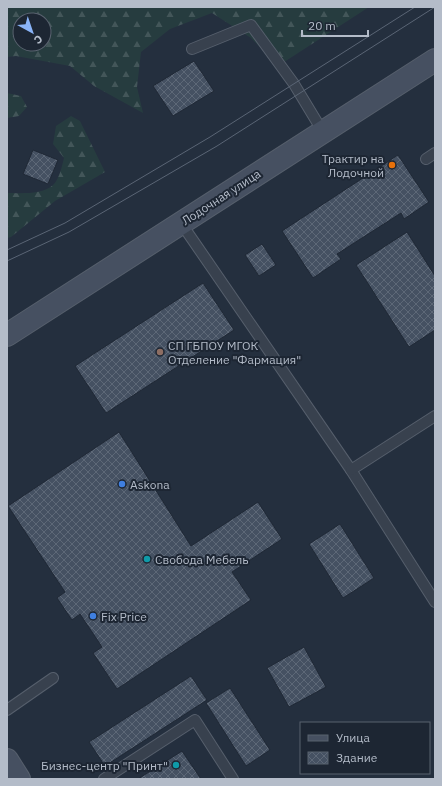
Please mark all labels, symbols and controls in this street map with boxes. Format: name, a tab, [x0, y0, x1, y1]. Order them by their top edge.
north arrow	[12, 12, 52, 52]
scale bar	[302, 12, 368, 38]
text: 20 m	[308, 18, 336, 33]
text: С	[31, 32, 46, 47]
place label: Трактир на Лодочной	[322, 151, 385, 180]
marker: Трактир на Лодочной	[387, 160, 397, 170]
street label: Лодочная улица	[179, 166, 264, 228]
place label: СП ГБПОУ МГОК Отделение "Фармация"	[168, 338, 301, 367]
marker: СП ГБПОУ МГОК Отделение "Фармация"	[155, 347, 165, 357]
place label: Askona	[130, 477, 170, 492]
marker: Askona	[117, 479, 127, 489]
place label: Свобода Мебель	[155, 552, 249, 567]
marker: Свобода Мебель	[142, 554, 152, 564]
place label: Fix Price	[101, 609, 147, 624]
marker: Fix Price	[88, 611, 98, 621]
legend	[300, 722, 430, 774]
text: Улица	[336, 730, 370, 745]
text: Здание	[336, 750, 378, 765]
place label: Бизнес-центр "Принт"	[41, 758, 168, 773]
marker: Бизнес-центр "Принт"	[171, 760, 181, 770]

